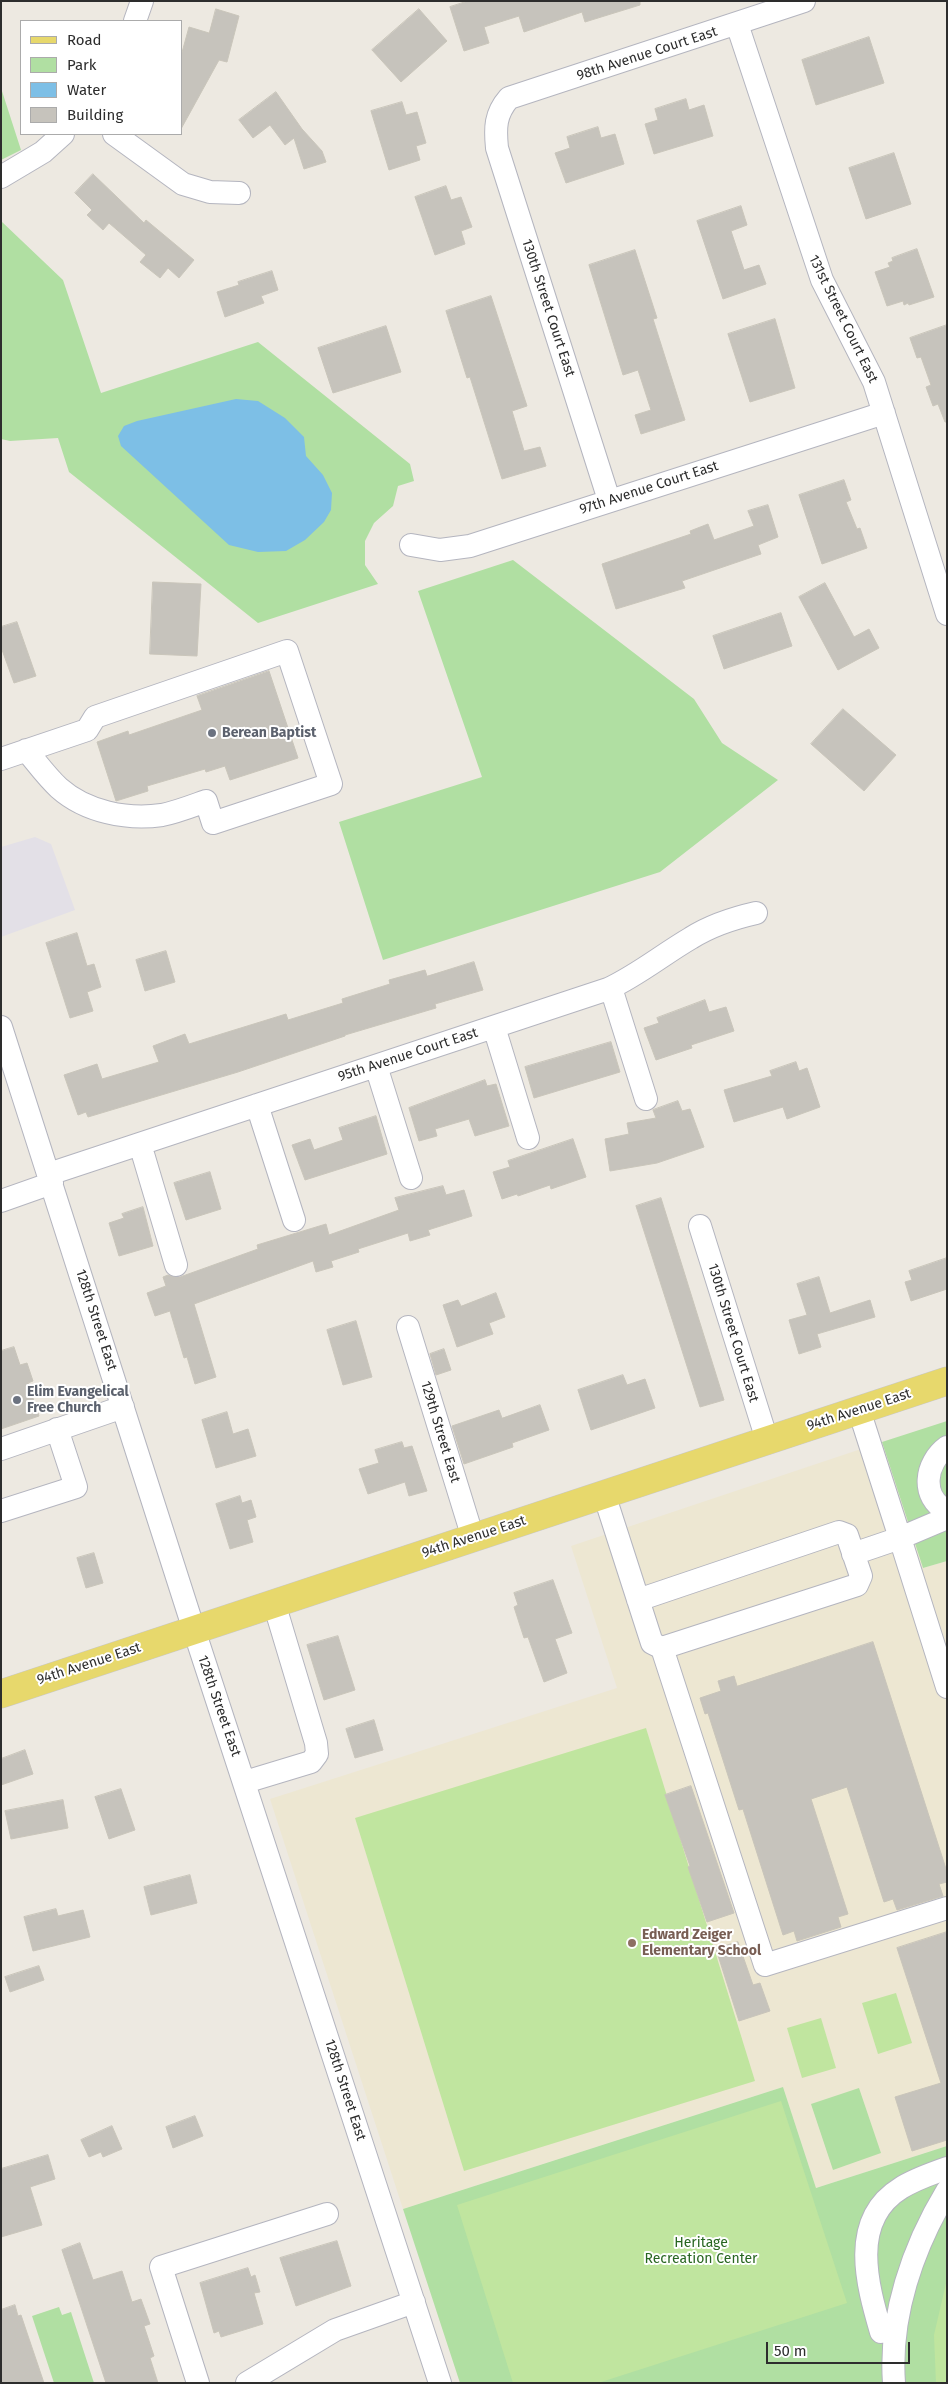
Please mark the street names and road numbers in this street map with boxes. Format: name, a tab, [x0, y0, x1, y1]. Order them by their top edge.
street label: 98th Avenue Court East	[575, 23, 719, 85]
street label: 130th Street Court East	[518, 237, 578, 379]
street label: 131st Street Court East	[805, 252, 881, 386]
street label: 97th Avenue Court East	[577, 458, 721, 518]
street label: 95th Avenue Court East	[336, 1024, 480, 1086]
street label: 130th Street Court East	[704, 1262, 762, 1404]
street label: 128th Street East	[72, 1267, 120, 1373]
street label: 129th Street East	[417, 1379, 463, 1485]
street label: 94th Avenue East	[805, 1385, 913, 1435]
street label: 94th Avenue East	[420, 1512, 528, 1562]
street label: 94th Avenue East	[35, 1639, 143, 1689]
street label: 128th Street East	[194, 1653, 244, 1759]
street label: 128th Street East	[321, 2037, 369, 2143]

